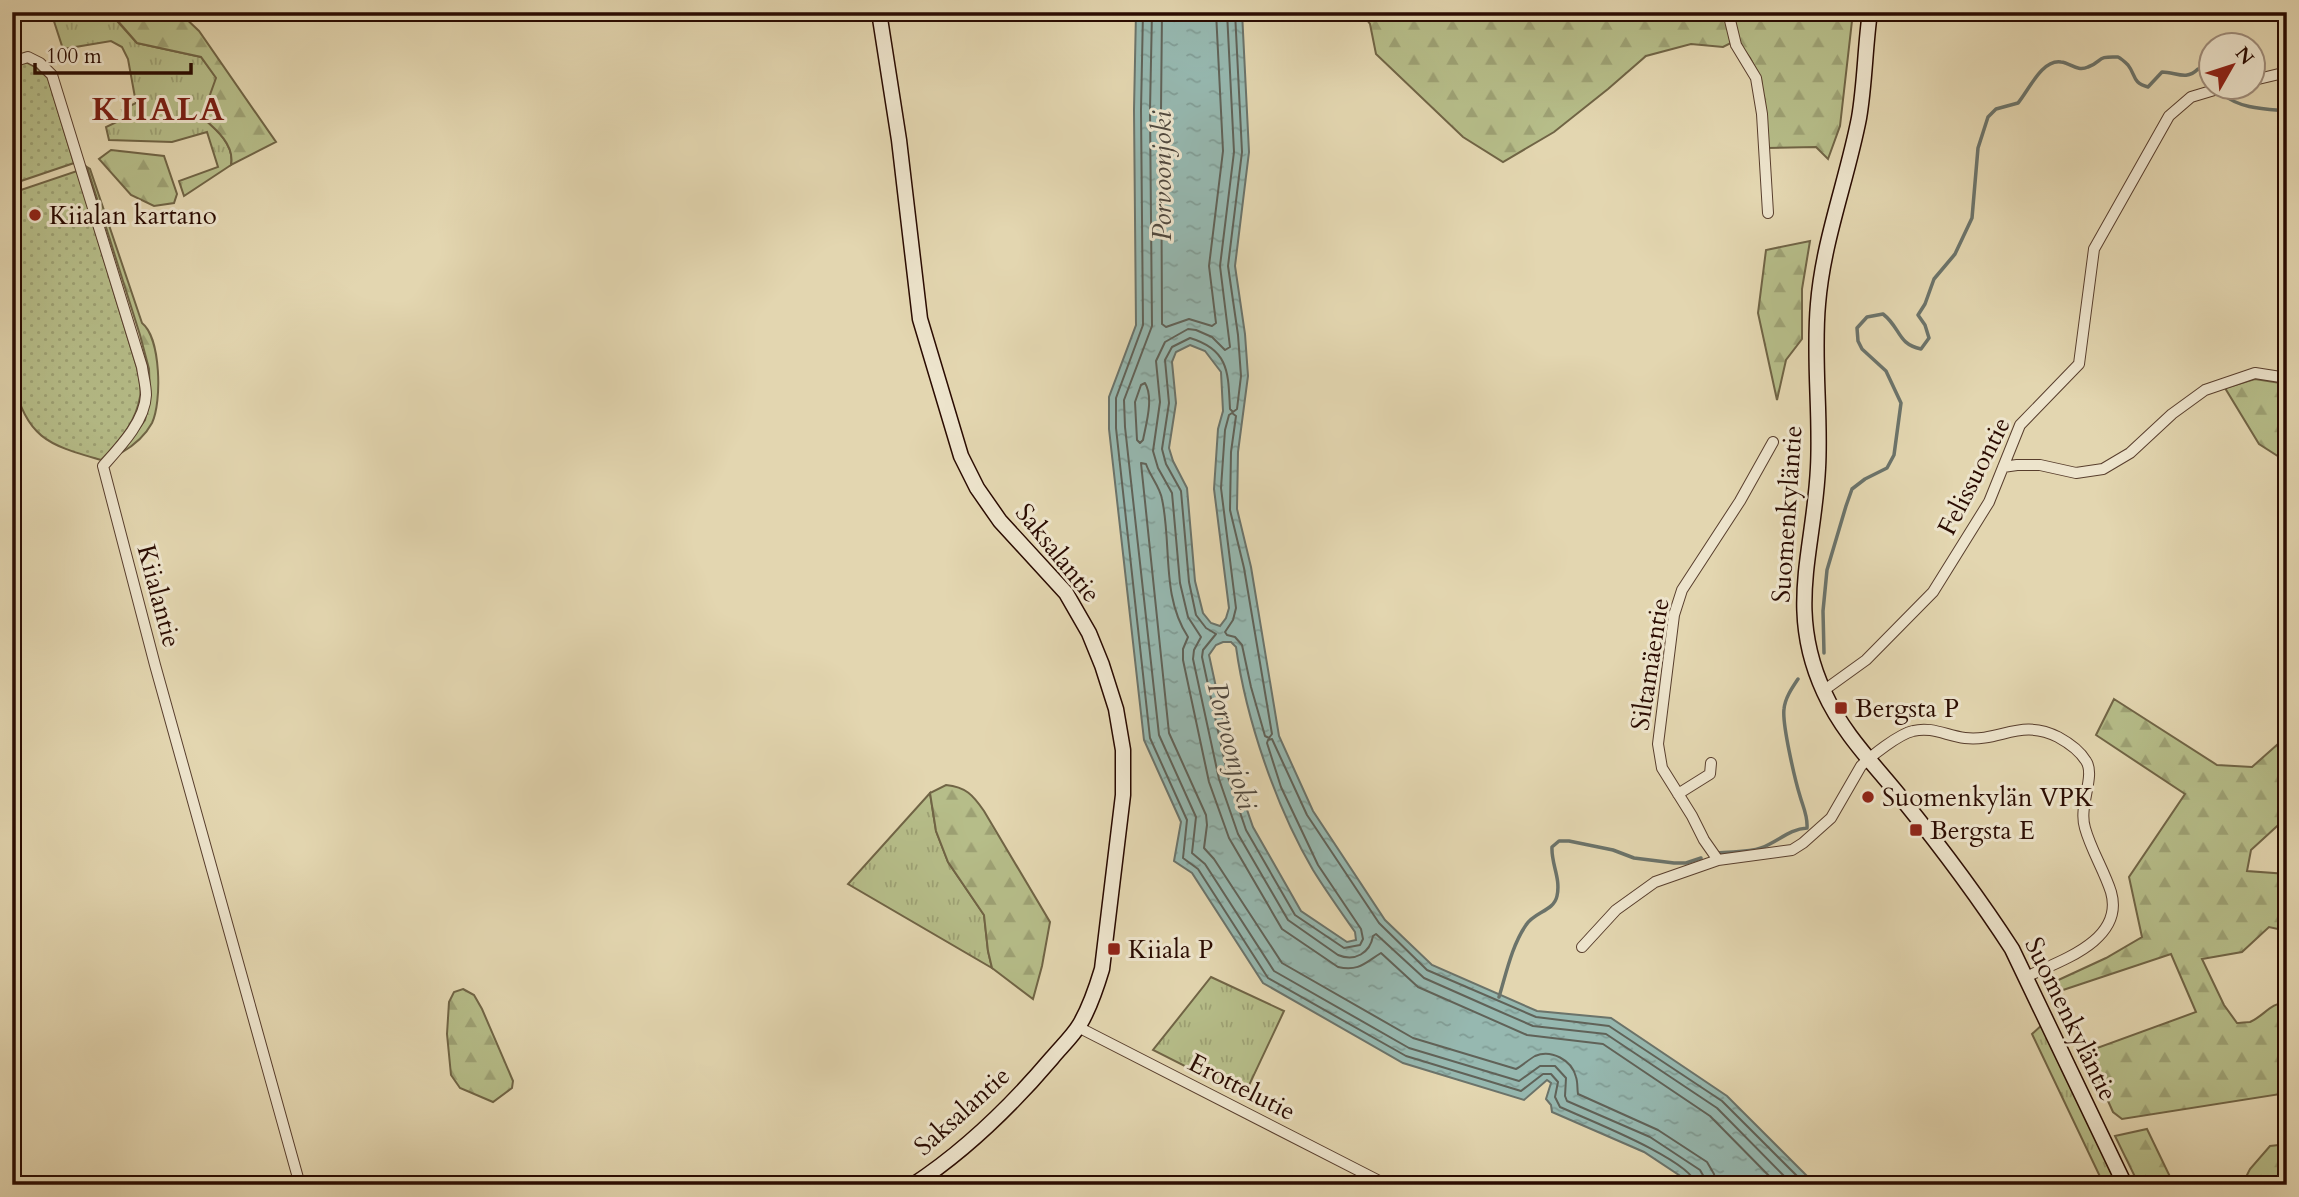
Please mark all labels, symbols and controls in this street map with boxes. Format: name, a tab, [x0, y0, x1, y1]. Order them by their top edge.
scale bar	[35, 32, 191, 76]
north arrow	[2198, 32, 2268, 102]
text: N	[2229, 41, 2260, 71]
text: 100 m	[46, 42, 102, 71]
district label: KIIALA	[92, 87, 226, 132]
water label: Porvoonjoki	[1143, 111, 1181, 241]
place label: Kiialan kartano	[49, 198, 217, 233]
marker: Kiialan kartano	[27, 207, 43, 223]
street label: Felissuontie	[1929, 411, 2019, 541]
street label: Suomenkyläntie	[1763, 424, 1811, 604]
street label: Saksalantie	[1007, 496, 1109, 610]
street label: Kiialantie	[128, 541, 190, 651]
street label: Siltamäentie	[1622, 595, 1678, 733]
water label: Porvoonjoki	[1198, 678, 1266, 814]
place label: Bergsta P	[1855, 691, 1959, 726]
marker: Bergsta P	[1833, 700, 1849, 716]
place label: Suomenkylän VPK	[1882, 780, 2094, 815]
marker: Suomenkylän VPK	[1860, 789, 1876, 805]
place label: Bergsta E	[1930, 813, 2035, 848]
marker: Bergsta E	[1908, 822, 1924, 838]
street label: Suomenkyläntie	[2016, 931, 2126, 1107]
place label: Kiiala P	[1128, 932, 1213, 967]
marker: Kiiala P	[1106, 941, 1122, 957]
street label: Erottelutie	[1182, 1045, 1302, 1129]
street label: Saksalantie	[906, 1058, 1018, 1164]

